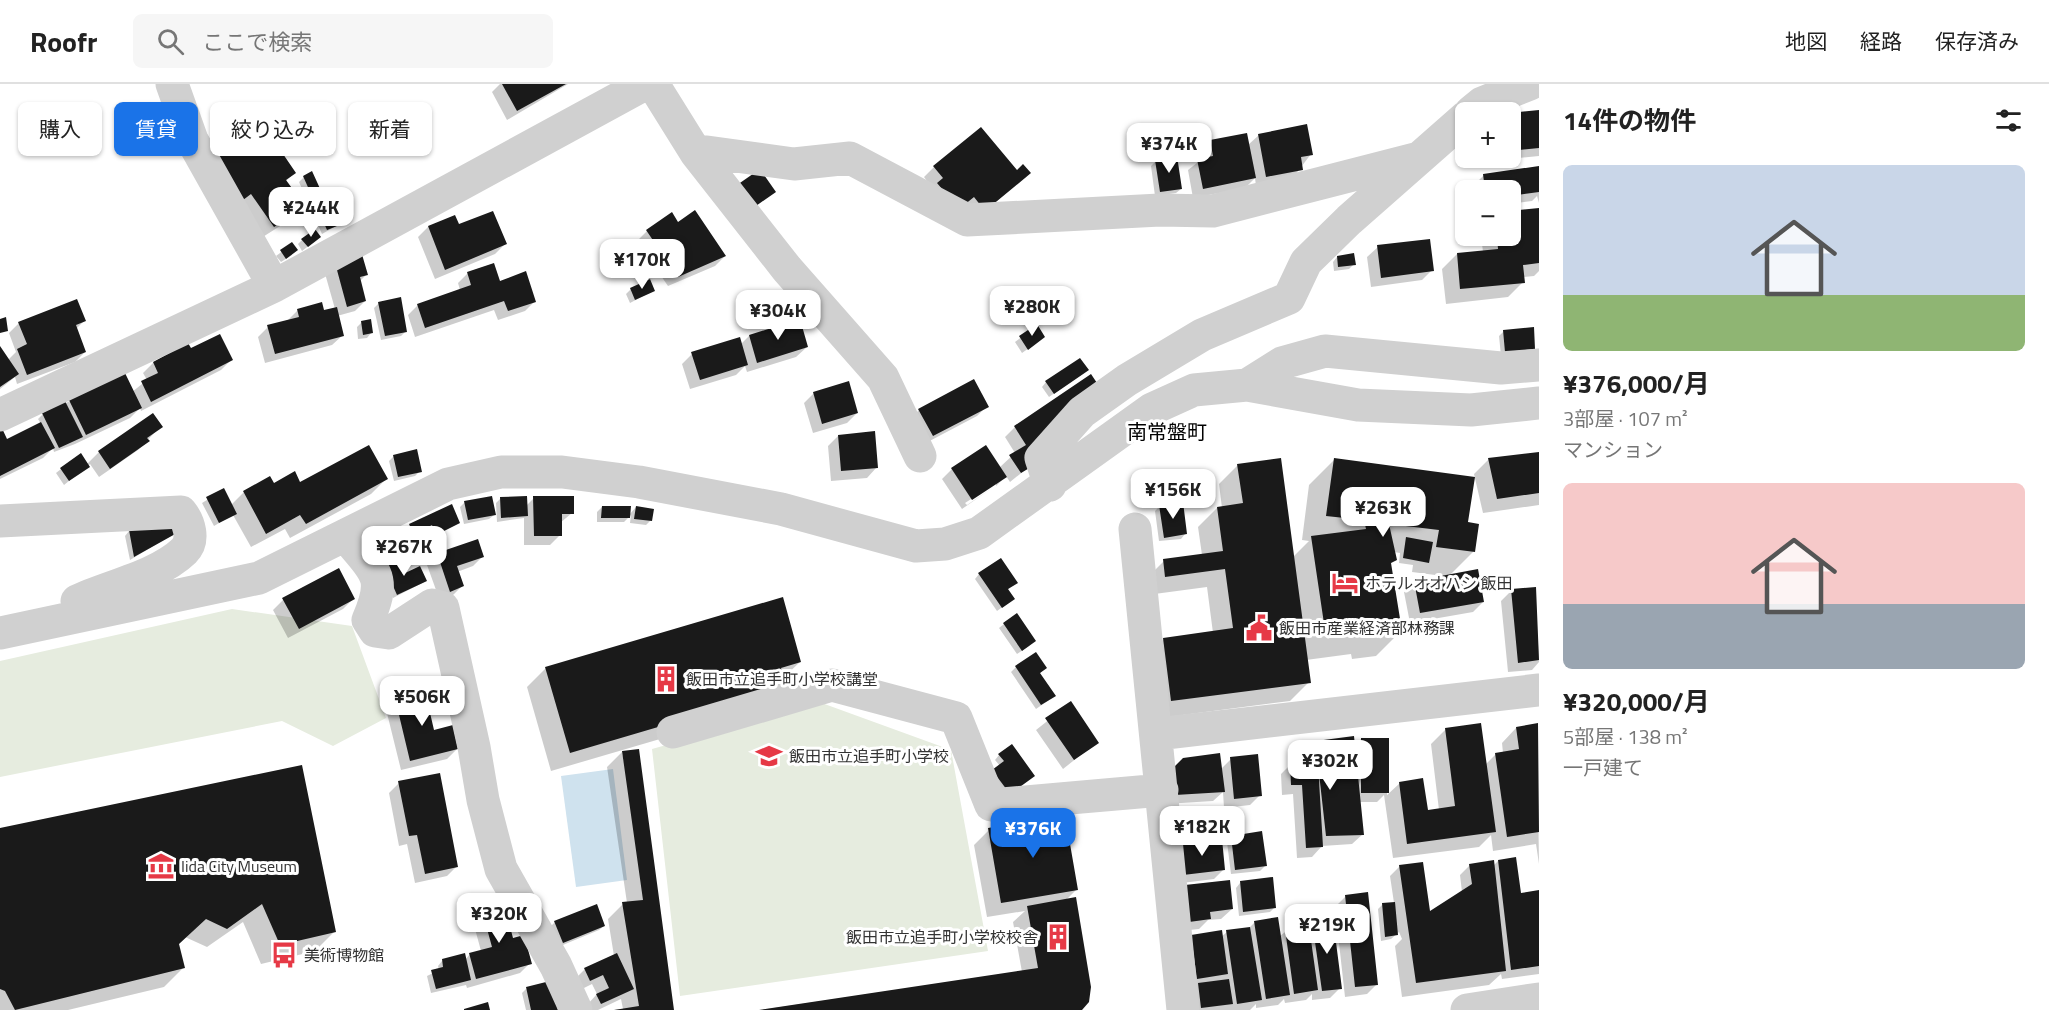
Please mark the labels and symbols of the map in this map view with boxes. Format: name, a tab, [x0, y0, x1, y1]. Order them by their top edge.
pin: ¥374K	[1127, 123, 1211, 174]
pin: ¥244K	[269, 187, 353, 238]
pin: ¥170K	[600, 239, 684, 290]
pin: ¥280K	[990, 286, 1074, 337]
pin: ¥304K	[736, 290, 820, 341]
district label: 南常盤町	[1127, 416, 1207, 447]
pin: ¥156K	[1131, 469, 1215, 520]
pin: ¥263K	[1341, 487, 1425, 538]
pin: ¥267K	[362, 526, 446, 577]
hotel icon: ホテルオオハシ 飯田	[1330, 568, 1360, 598]
place label: ホテルオオハシ 飯田	[1365, 571, 1513, 595]
public building icon: 飯田市産業経済部林務課	[1244, 613, 1274, 643]
place label: 飯田市産業経済部林務課	[1279, 616, 1455, 640]
building icon: 飯田市立追手町小学校講堂	[651, 664, 681, 694]
place label: 飯田市立追手町小学校講堂	[686, 667, 878, 691]
pin: ¥506K	[380, 676, 464, 727]
pin: ¥302K	[1288, 740, 1372, 791]
school or university icon: 飯田市立追手町小学校	[754, 741, 784, 771]
place label: 飯田市立追手町小学校	[789, 744, 949, 768]
pin: ¥182K	[1160, 806, 1244, 857]
pin: ¥376K	[991, 808, 1075, 859]
museum icon: Iida City Museum	[146, 851, 176, 881]
place label: Iida City Museum	[181, 854, 297, 878]
pin: ¥320K	[457, 893, 541, 944]
pin: ¥219K	[1285, 904, 1369, 955]
building icon: 飯田市立追手町小学校校舎	[1043, 922, 1073, 952]
place label: 飯田市立追手町小学校校舎	[846, 925, 1038, 949]
bus stop icon: 美術博物館	[269, 940, 299, 970]
place label: 美術博物館	[304, 943, 384, 967]

